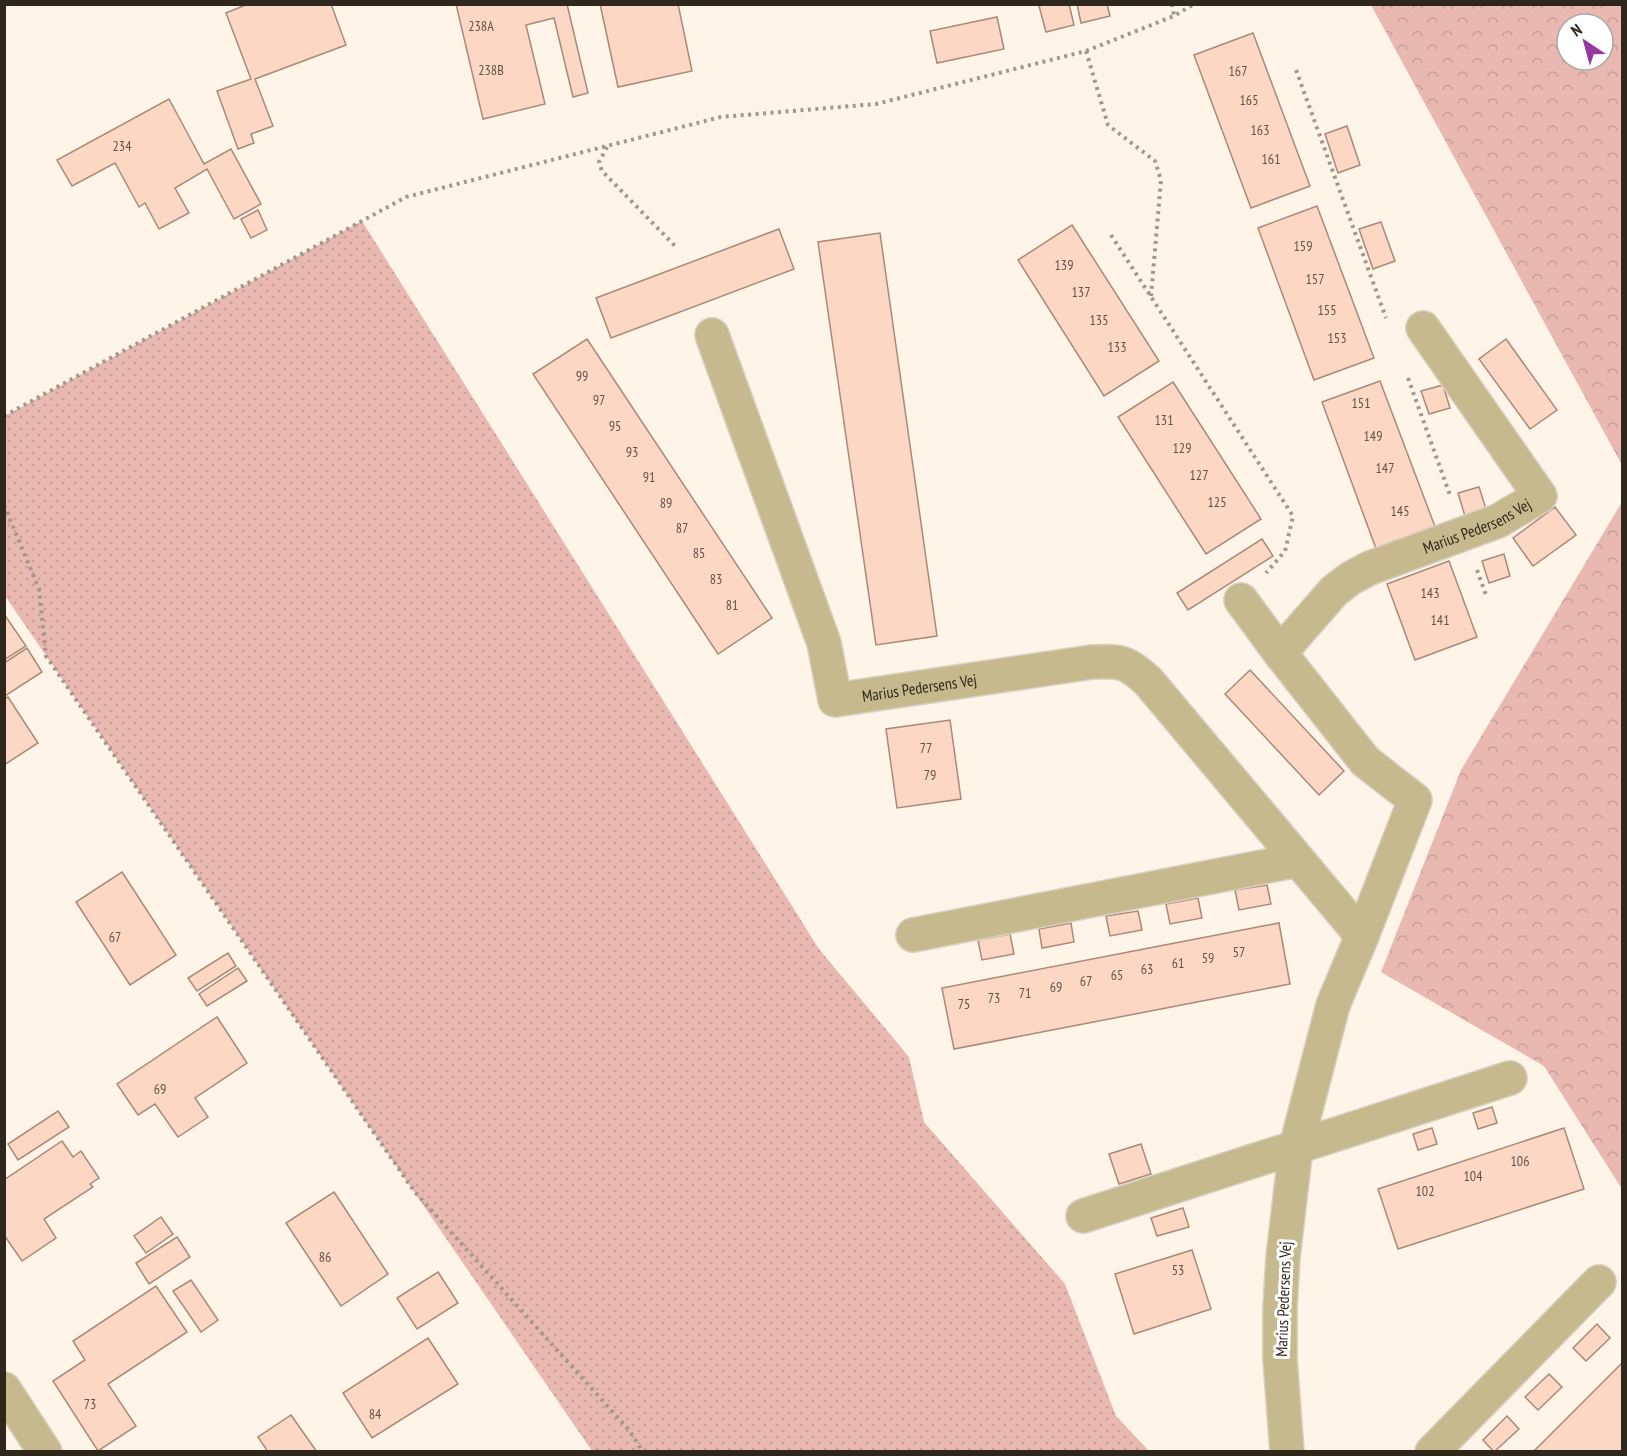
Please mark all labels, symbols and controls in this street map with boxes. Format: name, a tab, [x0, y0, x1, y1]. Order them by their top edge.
north arrow	[1555, 12, 1615, 72]
house number: 238A	[468, 17, 494, 35]
text: N	[1567, 19, 1586, 40]
house number: 238B	[478, 61, 504, 79]
house number: 167	[1229, 62, 1247, 80]
house number: 165	[1240, 91, 1258, 109]
house number: 163	[1251, 121, 1269, 139]
house number: 234	[113, 137, 132, 155]
house number: 161	[1262, 150, 1280, 168]
house number: 159	[1294, 237, 1312, 255]
house number: 139	[1055, 256, 1073, 274]
house number: 157	[1306, 270, 1324, 288]
house number: 137	[1072, 283, 1090, 301]
house number: 155	[1318, 301, 1336, 319]
house number: 135	[1090, 311, 1108, 329]
house number: 153	[1328, 329, 1346, 347]
house number: 133	[1108, 338, 1126, 356]
house number: 99	[576, 367, 588, 385]
house number: 97	[593, 391, 605, 409]
house number: 151	[1352, 394, 1370, 412]
house number: 131	[1155, 411, 1173, 429]
house number: 95	[609, 417, 621, 435]
house number: 149	[1364, 427, 1382, 445]
house number: 129	[1173, 439, 1191, 457]
house number: 93	[626, 443, 638, 461]
house number: 147	[1376, 459, 1394, 477]
house number: 127	[1190, 466, 1208, 484]
house number: 91	[643, 468, 655, 486]
house number: 125	[1208, 493, 1226, 511]
house number: 89	[660, 494, 672, 512]
street label: Marius Pedersens Vej	[1420, 494, 1534, 558]
house number: 145	[1391, 502, 1409, 520]
house number: 87	[676, 519, 688, 537]
house number: 85	[693, 544, 705, 562]
house number: 83	[710, 570, 722, 588]
house number: 143	[1421, 584, 1439, 602]
house number: 81	[726, 596, 738, 614]
house number: 141	[1431, 611, 1449, 629]
street label: Marius Pedersens Vej	[861, 669, 978, 706]
house number: 77	[920, 739, 932, 757]
house number: 79	[924, 766, 936, 784]
house number: 67	[109, 928, 121, 946]
house number: 57	[1233, 943, 1245, 961]
house number: 59	[1202, 949, 1214, 967]
house number: 61	[1172, 954, 1184, 972]
house number: 63	[1141, 960, 1153, 978]
house number: 65	[1111, 966, 1123, 984]
house number: 67	[1080, 972, 1092, 990]
house number: 69	[1050, 978, 1062, 996]
house number: 71	[1019, 984, 1031, 1002]
house number: 73	[988, 989, 1000, 1007]
house number: 75	[958, 995, 970, 1013]
house number: 69	[154, 1080, 166, 1098]
house number: 106	[1511, 1152, 1529, 1170]
house number: 104	[1464, 1167, 1483, 1185]
house number: 102	[1416, 1182, 1434, 1200]
street label: Marius Pedersens Vej	[1271, 1241, 1295, 1357]
house number: 86	[319, 1248, 331, 1266]
house number: 53	[1172, 1261, 1184, 1279]
house number: 73	[84, 1395, 96, 1413]
house number: 84	[369, 1405, 382, 1423]

